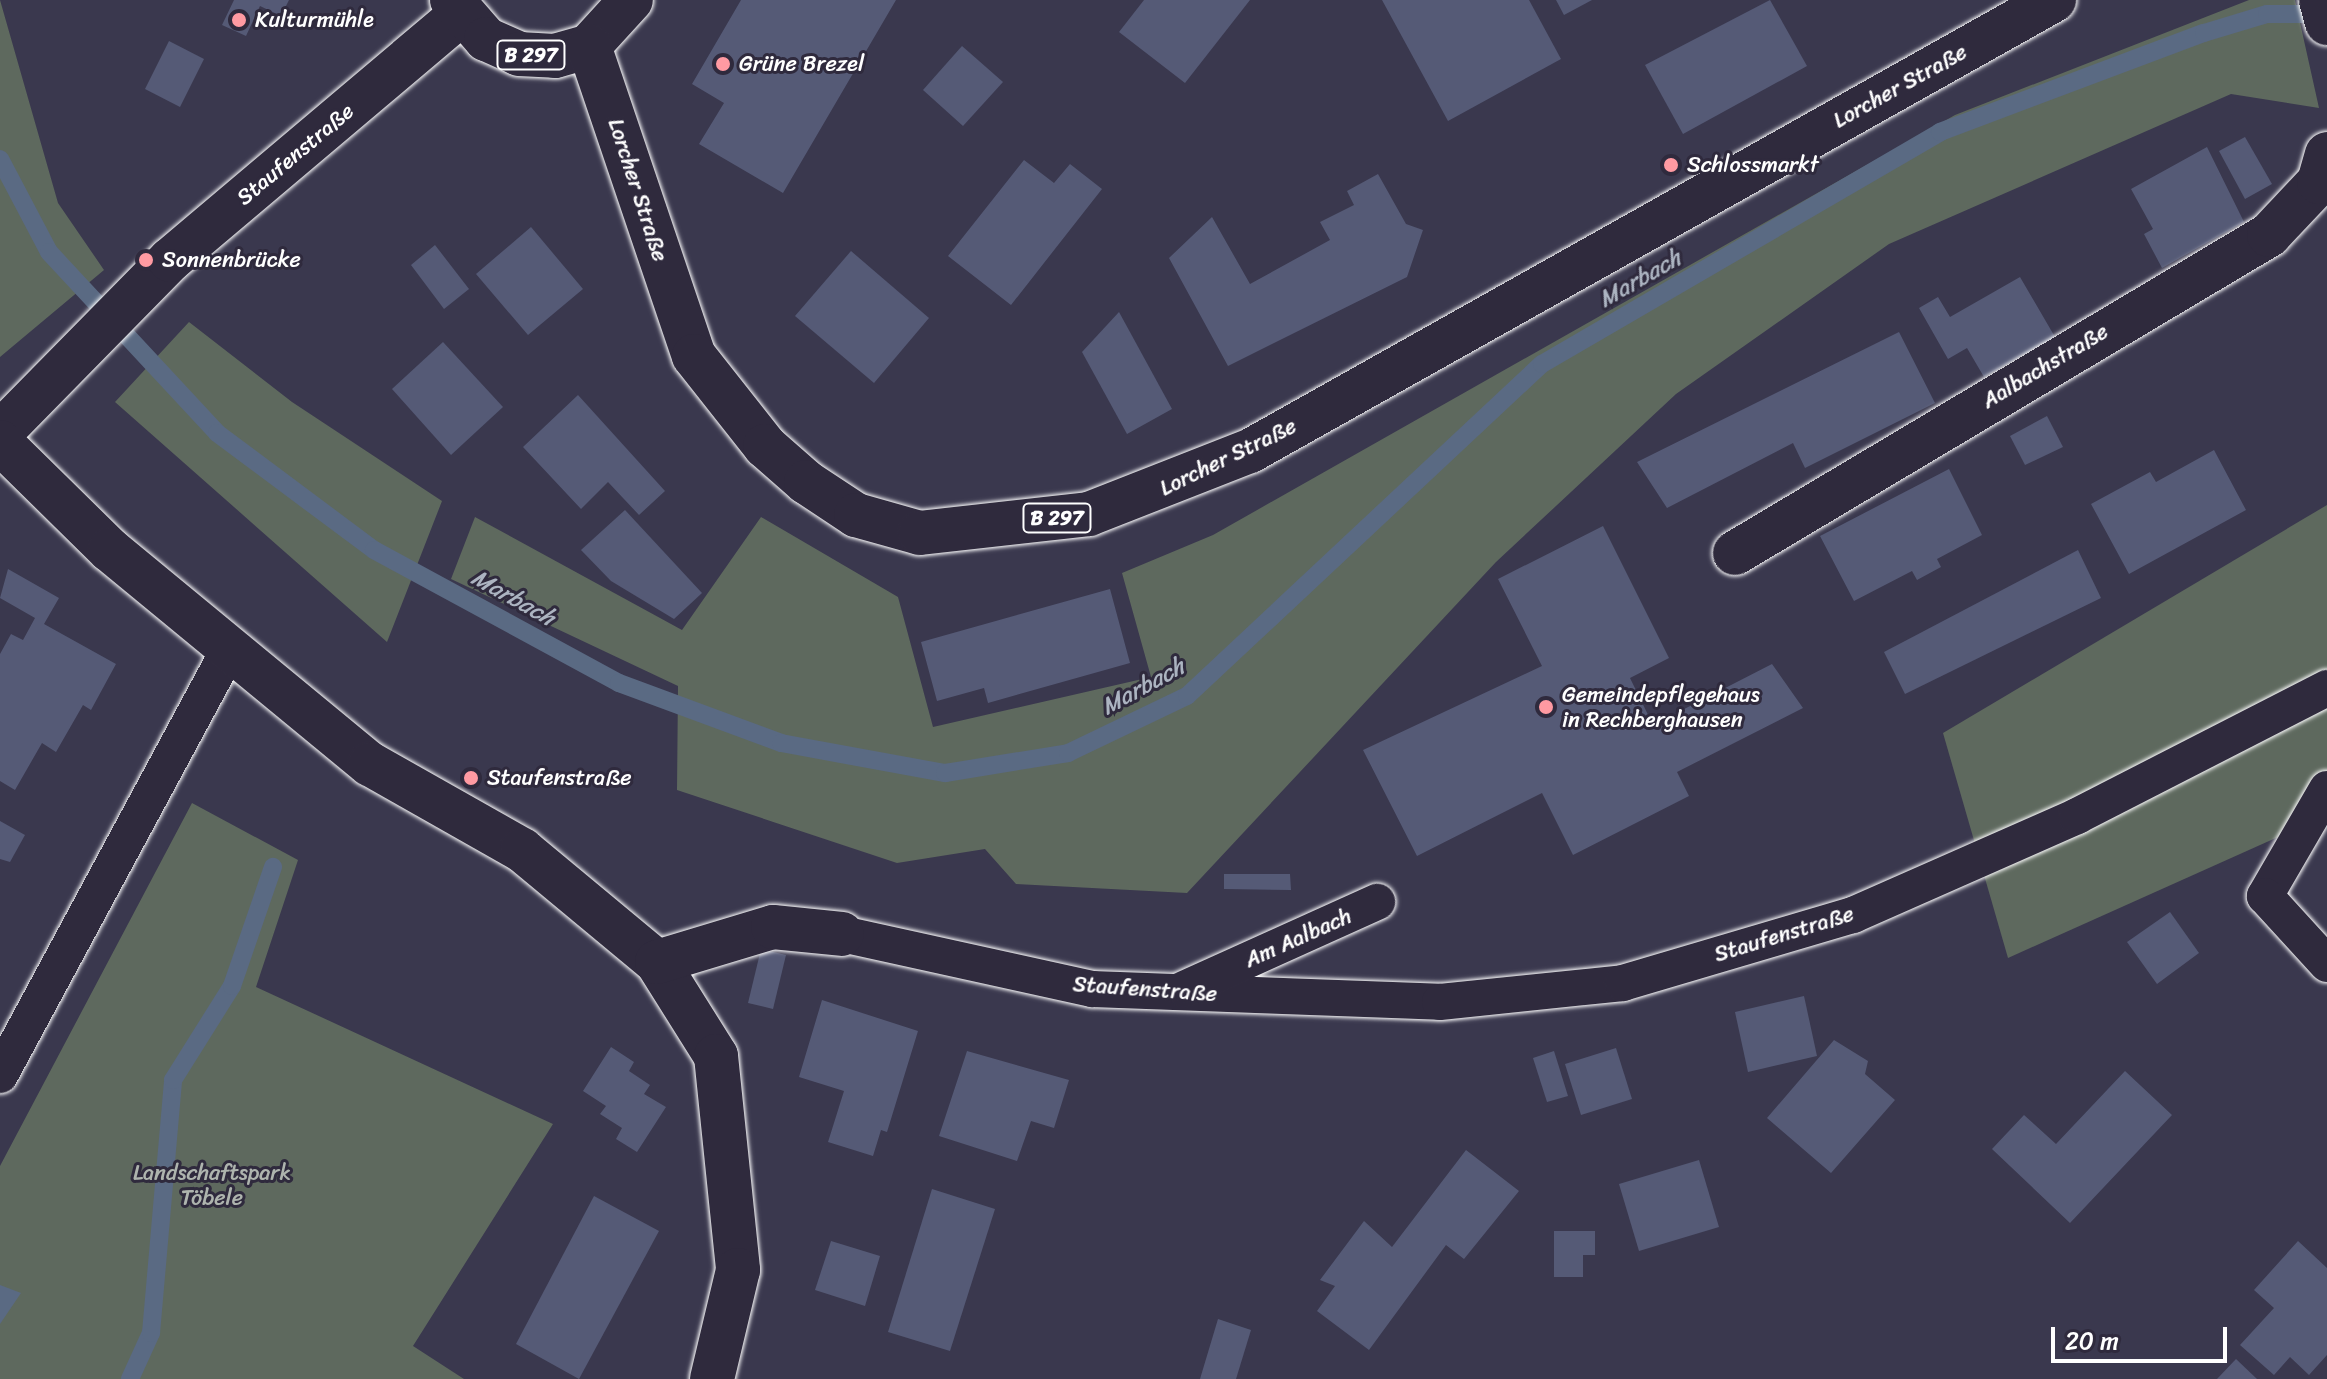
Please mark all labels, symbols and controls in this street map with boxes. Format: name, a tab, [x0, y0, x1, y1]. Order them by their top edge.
place label: Kulturmühle	[255, 7, 374, 33]
marker: Kulturmühle	[230, 11, 248, 29]
street label: Lorcher Straße	[1828, 38, 1972, 134]
road number: B 297	[495, 39, 567, 71]
place label: Grüne Brezel	[739, 51, 865, 77]
marker: Grüne Brezel	[714, 55, 732, 73]
street label: Staufenstraße	[231, 97, 359, 211]
street label: Lorcher Straße	[602, 115, 674, 265]
place label: Schlossmarkt	[1687, 152, 1819, 178]
marker: Schlossmarkt	[1662, 156, 1680, 174]
water label: Marbach	[1593, 244, 1687, 314]
place label: Sonnenbrücke	[162, 247, 301, 273]
marker: Sonnenbrücke	[137, 251, 155, 269]
street label: Aalbachstraße	[1977, 318, 2113, 414]
street label: Lorcher Straße	[1155, 413, 1301, 501]
road number: B 297	[1021, 502, 1093, 534]
water label: Marbach	[466, 563, 560, 633]
water label: Marbach	[1096, 652, 1190, 722]
place label: Gemeindepflegehaus in Rechberghausen	[1562, 681, 1760, 732]
marker: Gemeindepflegehaus in Rechberghausen	[1537, 698, 1555, 716]
place label: Staufenstraße	[487, 765, 632, 791]
marker: Staufenstraße	[462, 769, 480, 787]
street label: Staufenstraße	[1711, 900, 1857, 968]
street label: Am Aalbach	[1241, 903, 1355, 973]
street label: Staufenstraße	[1072, 971, 1218, 1007]
park label: Landschaftspark Töbele	[133, 1159, 291, 1210]
scale bar	[2055, 1311, 2231, 1361]
text: 20 m	[2065, 1320, 2119, 1362]

